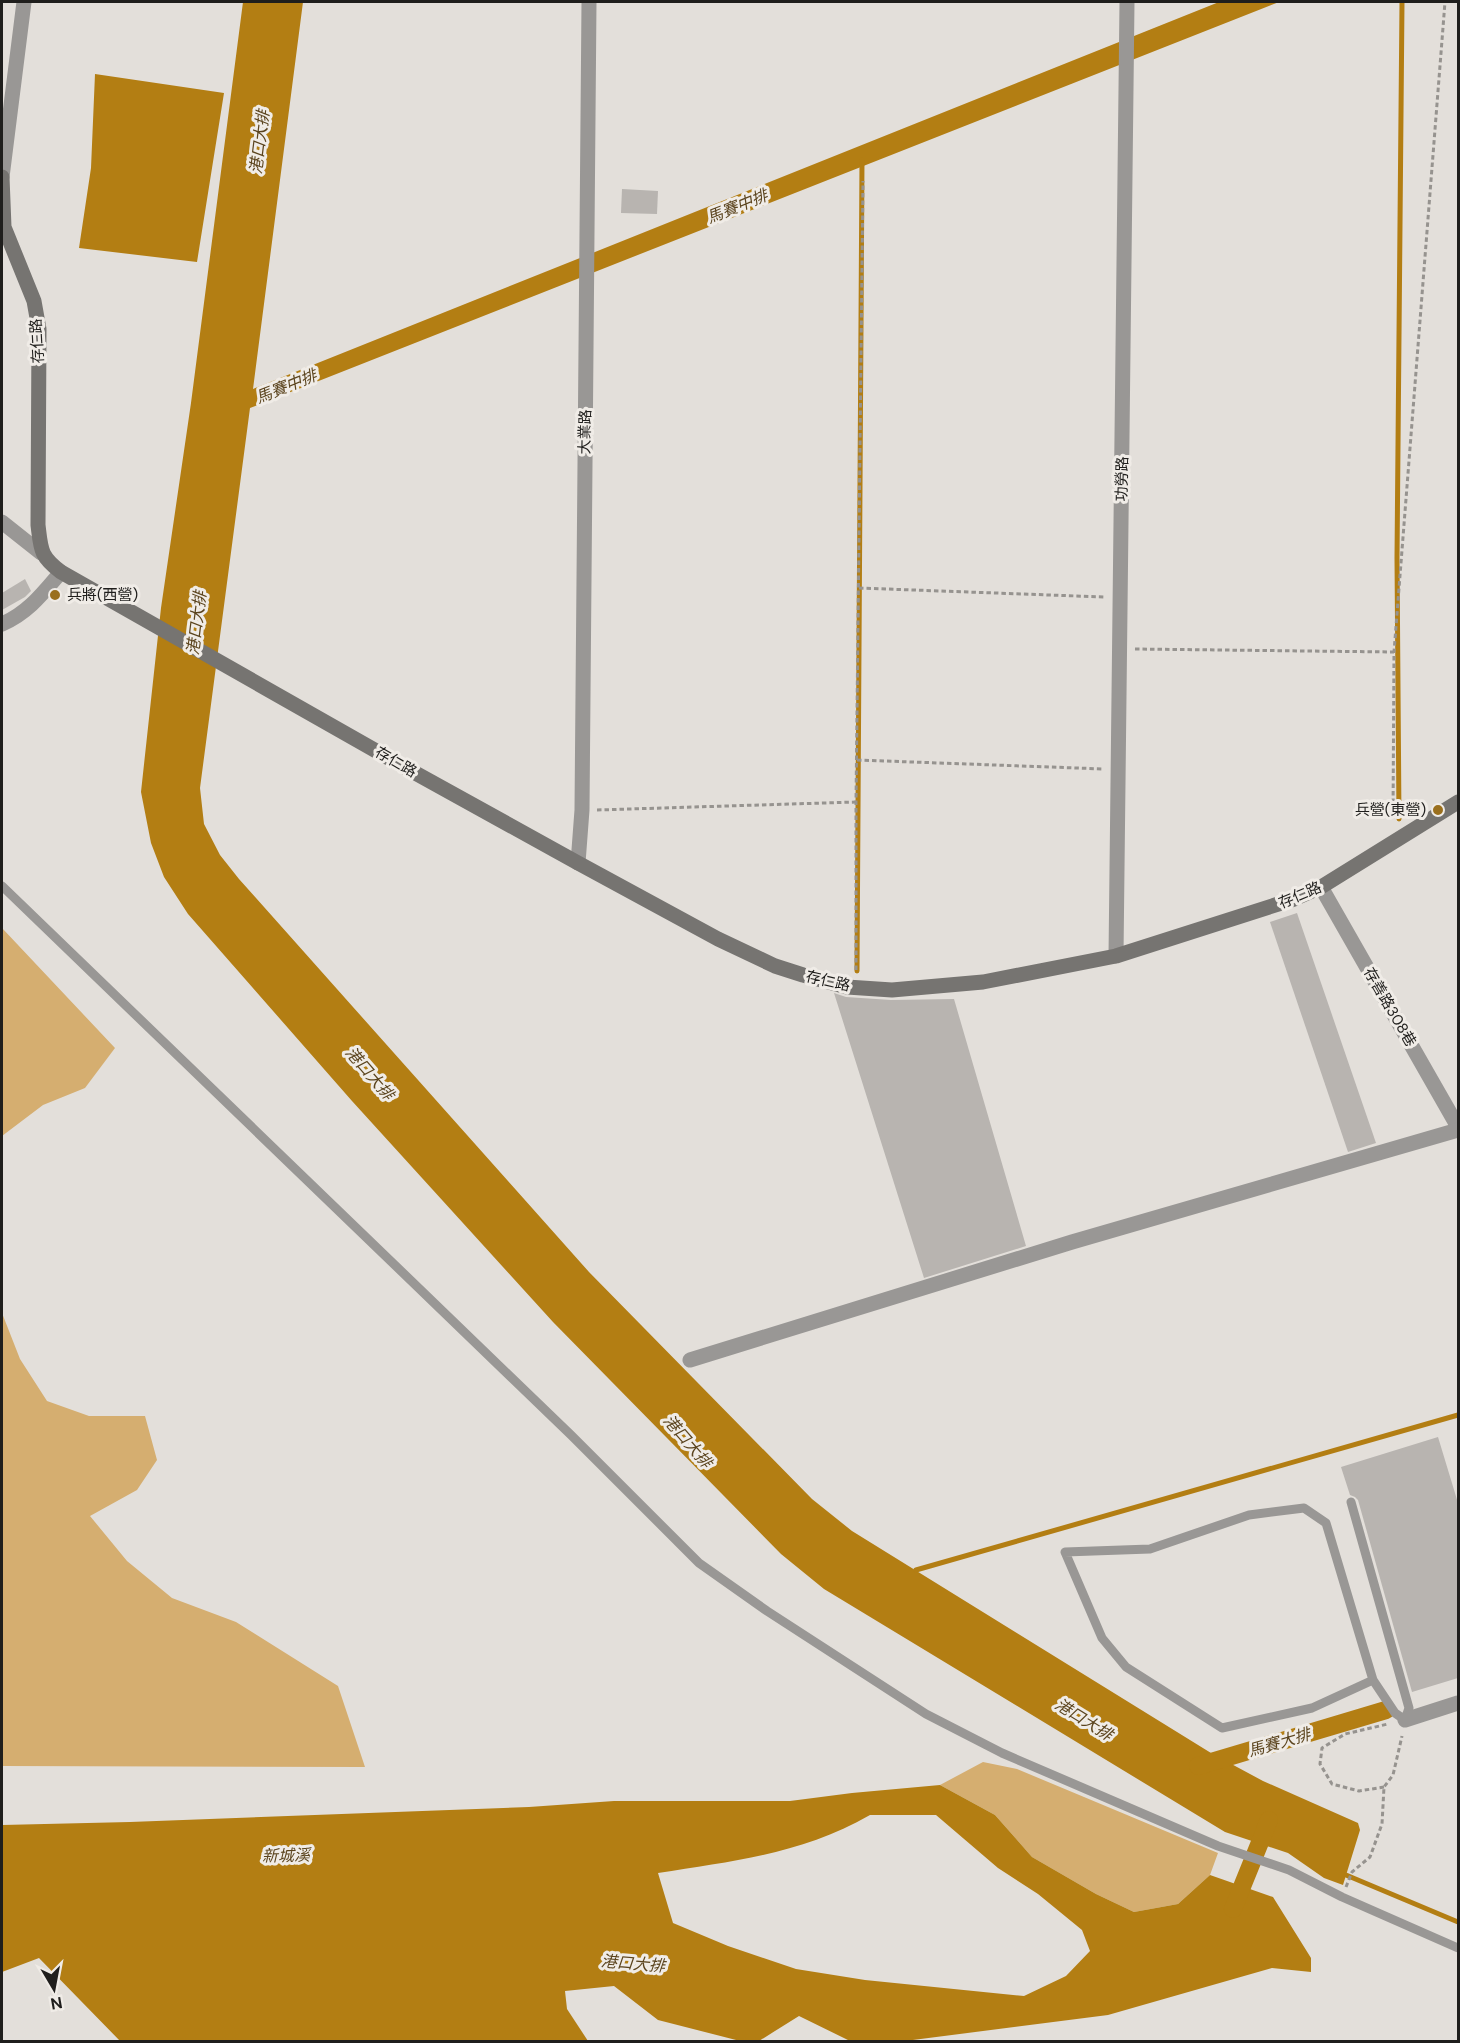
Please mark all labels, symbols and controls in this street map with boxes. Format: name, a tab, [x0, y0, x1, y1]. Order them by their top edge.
water label: 港口大排	[245, 107, 274, 175]
water label: 馬賽中排	[704, 184, 773, 228]
street label: 存仁路	[26, 318, 48, 364]
water label: 馬賽中排	[253, 364, 322, 408]
street label: 大業路	[575, 409, 595, 455]
street label: 功勞路	[1112, 456, 1132, 502]
place label: 兵將(西營)	[67, 585, 138, 605]
marker: 兵將(西營)	[48, 588, 62, 602]
water label: 港口大排	[182, 588, 211, 656]
street label: 存仁路	[372, 742, 420, 782]
place label: 兵營(東營)	[1355, 800, 1426, 820]
marker: 兵營(東營)	[1431, 803, 1445, 817]
street label: 存仁路	[1275, 877, 1325, 913]
street label: 存善路308巷	[1359, 964, 1421, 1050]
street label: 存仁路	[804, 966, 852, 996]
water label: 港口大排	[341, 1042, 400, 1106]
water label: 港口大排	[659, 1410, 718, 1474]
water label: 港口大排	[1051, 1694, 1118, 1746]
water label: 馬賽大排	[1245, 1723, 1315, 1761]
water label: 新城溪	[262, 1845, 312, 1866]
water label: 港口大排	[600, 1950, 668, 1977]
north arrow	[24, 1959, 84, 2019]
text: N	[49, 1992, 64, 2015]

